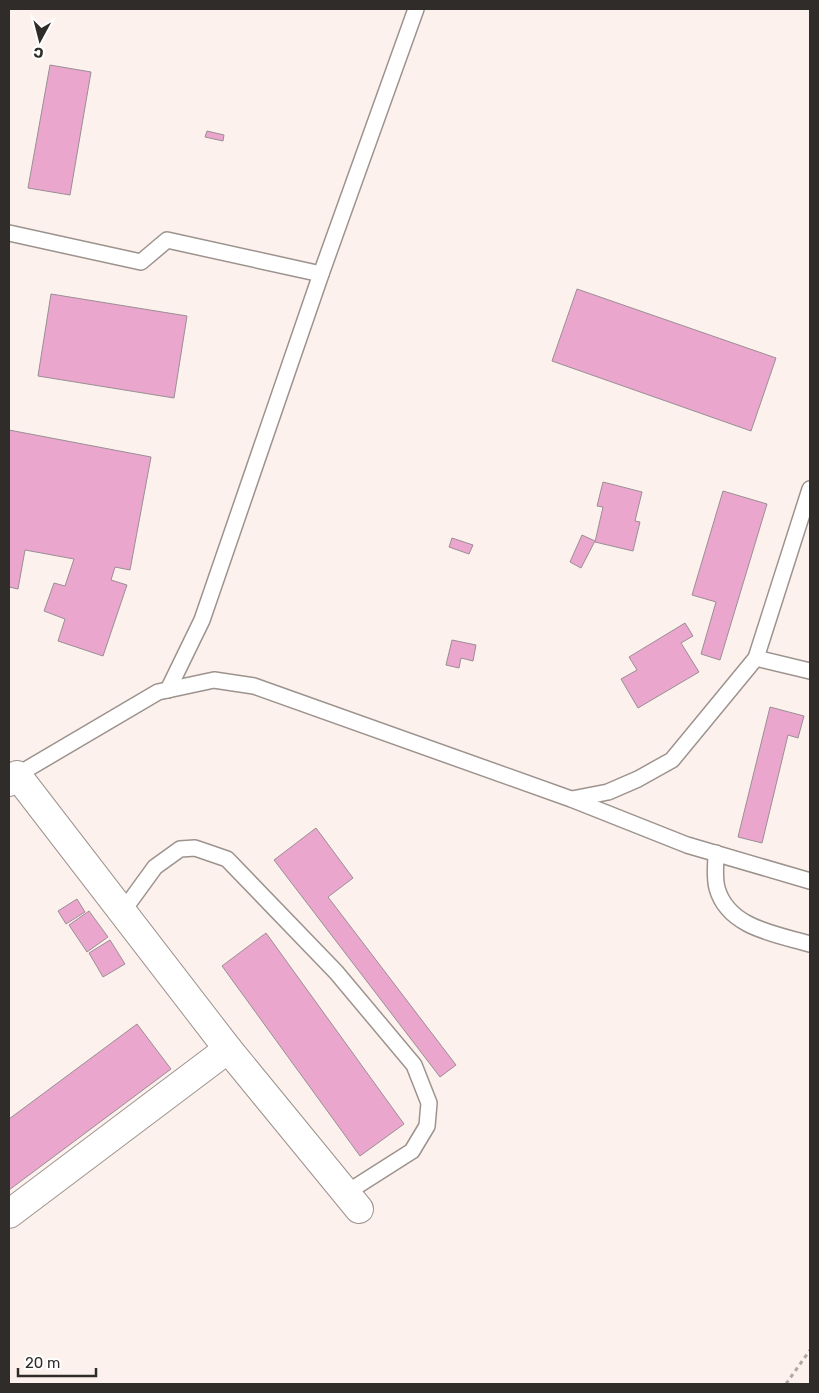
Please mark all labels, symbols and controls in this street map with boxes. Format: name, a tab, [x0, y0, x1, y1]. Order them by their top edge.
north arrow	[15, 15, 65, 65]
text: С	[32, 43, 44, 61]
scale bar	[18, 1346, 95, 1378]
text: 20 m	[25, 1354, 60, 1372]

